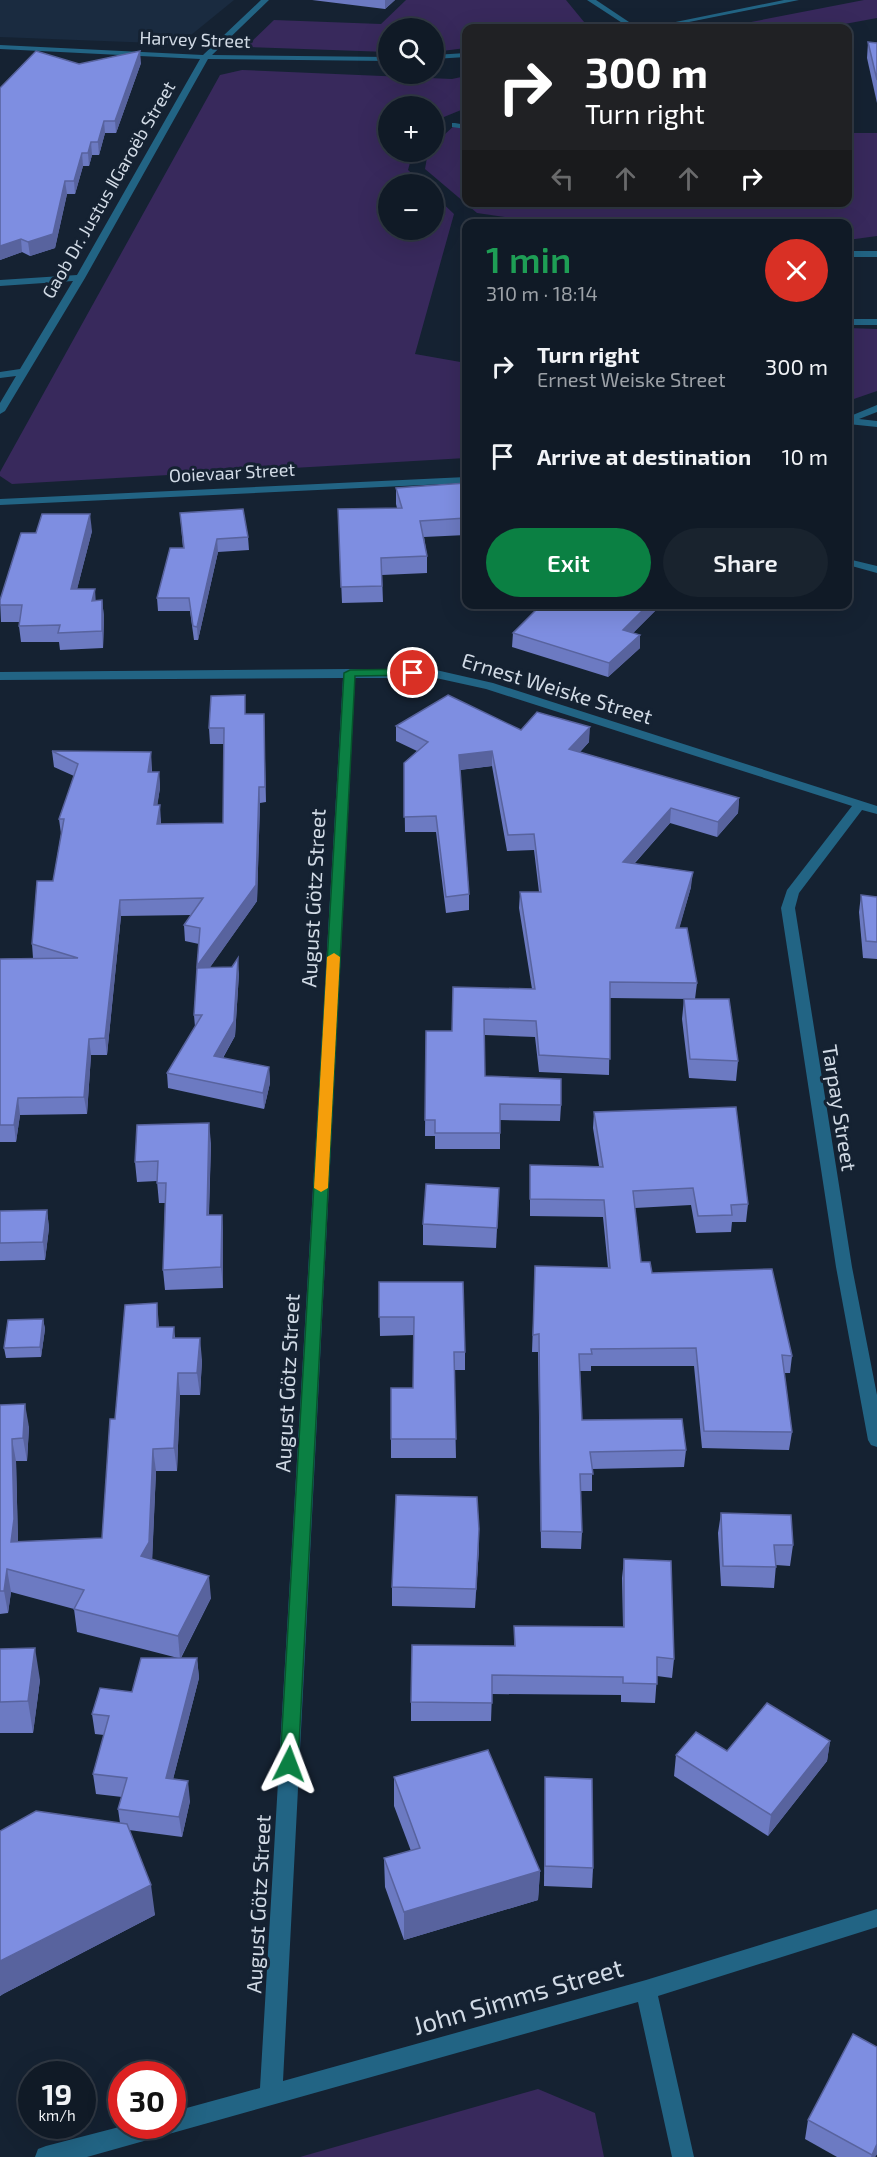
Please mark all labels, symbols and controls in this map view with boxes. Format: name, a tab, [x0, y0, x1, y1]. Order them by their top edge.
map controls	[378, 18, 444, 240]
button: search	[378, 18, 444, 84]
street label: Harvey Street	[139, 26, 251, 52]
text: 300 m	[585, 46, 708, 96]
icon: right	[486, 48, 564, 126]
street label: Gaob Dr. Justus ǁGaroëb Street	[37, 77, 180, 302]
button: +	[378, 96, 444, 162]
text: Turn right	[585, 97, 705, 129]
icon: left	[546, 162, 579, 195]
icon: ahead	[609, 162, 642, 195]
icon: ahead	[672, 162, 705, 195]
icon: right	[735, 162, 768, 195]
button: −	[378, 174, 444, 240]
text: 1 min	[486, 237, 571, 280]
button: close	[765, 239, 828, 302]
text: 310 m · 18:14	[486, 281, 598, 305]
text: Turn right	[537, 341, 639, 367]
icon: right	[486, 350, 519, 383]
text: 300 m	[765, 353, 828, 379]
text: Ernest Weiske Street	[537, 367, 726, 391]
icon: arrive	[486, 440, 519, 473]
text: Arrive at destination	[537, 443, 751, 469]
text: 10 m	[782, 443, 828, 469]
street label: Ooievaar Street	[168, 458, 296, 486]
button: Exit	[486, 528, 651, 597]
button: Share	[663, 528, 828, 597]
pin	[387, 647, 438, 698]
street label: Ernest Weiske Street	[459, 647, 656, 728]
icon: arrive	[396, 656, 429, 689]
street label: August Götz Street	[295, 808, 330, 988]
street label: Tarpay Street	[818, 1043, 863, 1173]
street label: August Götz Street	[269, 1293, 304, 1473]
position arrow	[257, 1732, 321, 1796]
street label: August Götz Street	[240, 1814, 275, 1994]
street label: John Simms Street	[409, 1951, 626, 2040]
speed limit sign: 30	[108, 2061, 186, 2139]
text: 19	[42, 2075, 72, 2111]
text: km/h	[38, 2106, 76, 2124]

